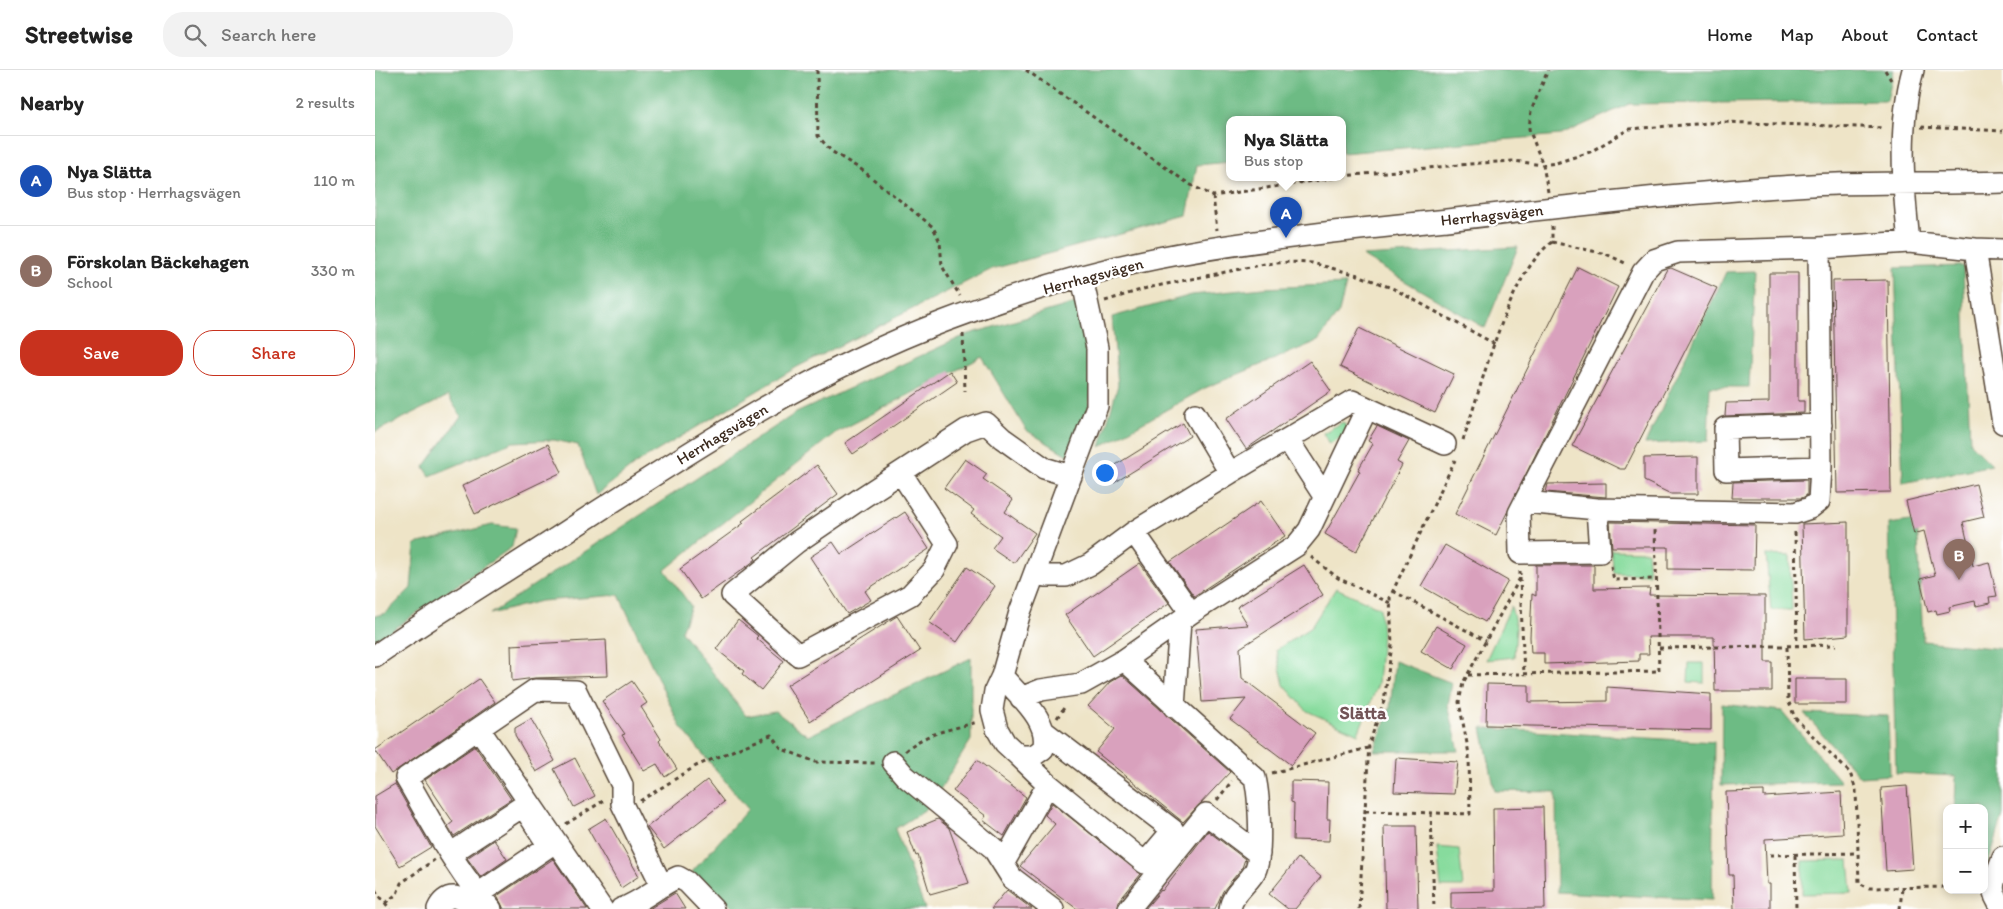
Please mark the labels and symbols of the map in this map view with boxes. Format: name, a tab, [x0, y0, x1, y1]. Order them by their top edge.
pin: A	[1270, 197, 1302, 238]
street label: Herrhagsvägen	[1440, 200, 1545, 230]
street label: Herrhagsvägen	[1041, 253, 1146, 299]
street label: Herrhagsvägen	[673, 399, 771, 469]
your location	[1092, 460, 1118, 486]
pin: B	[1943, 539, 1975, 580]
district label: Slätta	[1340, 702, 1387, 724]

